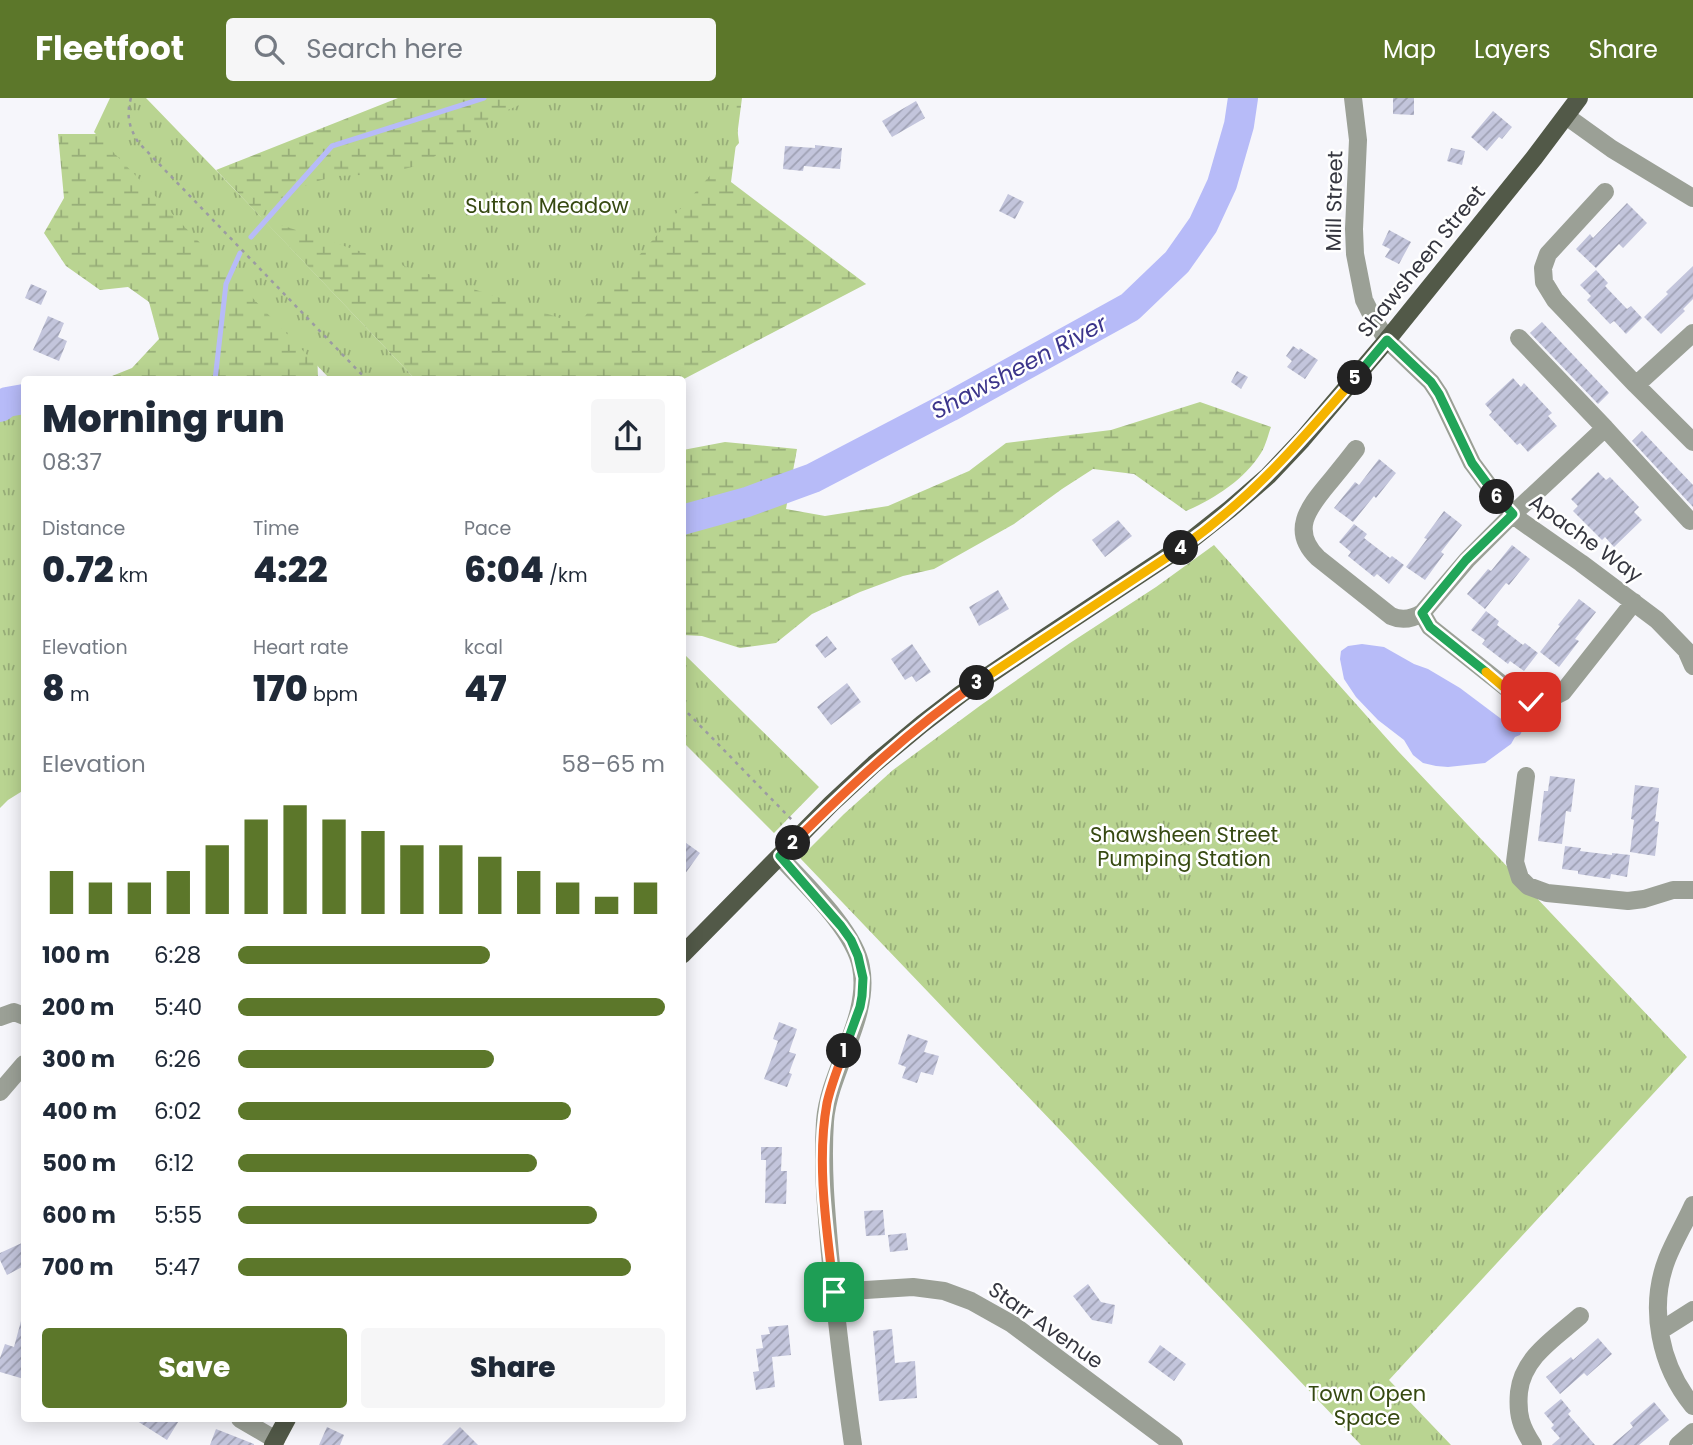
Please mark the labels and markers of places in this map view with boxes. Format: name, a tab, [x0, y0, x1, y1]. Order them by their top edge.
pin: 5	[1338, 360, 1372, 396]
pin: 6	[1480, 480, 1514, 514]
pin: 4	[1164, 531, 1198, 566]
pin: 3	[960, 666, 995, 700]
pin	[1501, 672, 1561, 732]
pin: 2	[776, 826, 810, 860]
pin: 1	[826, 1034, 862, 1068]
pin	[804, 1262, 864, 1322]

